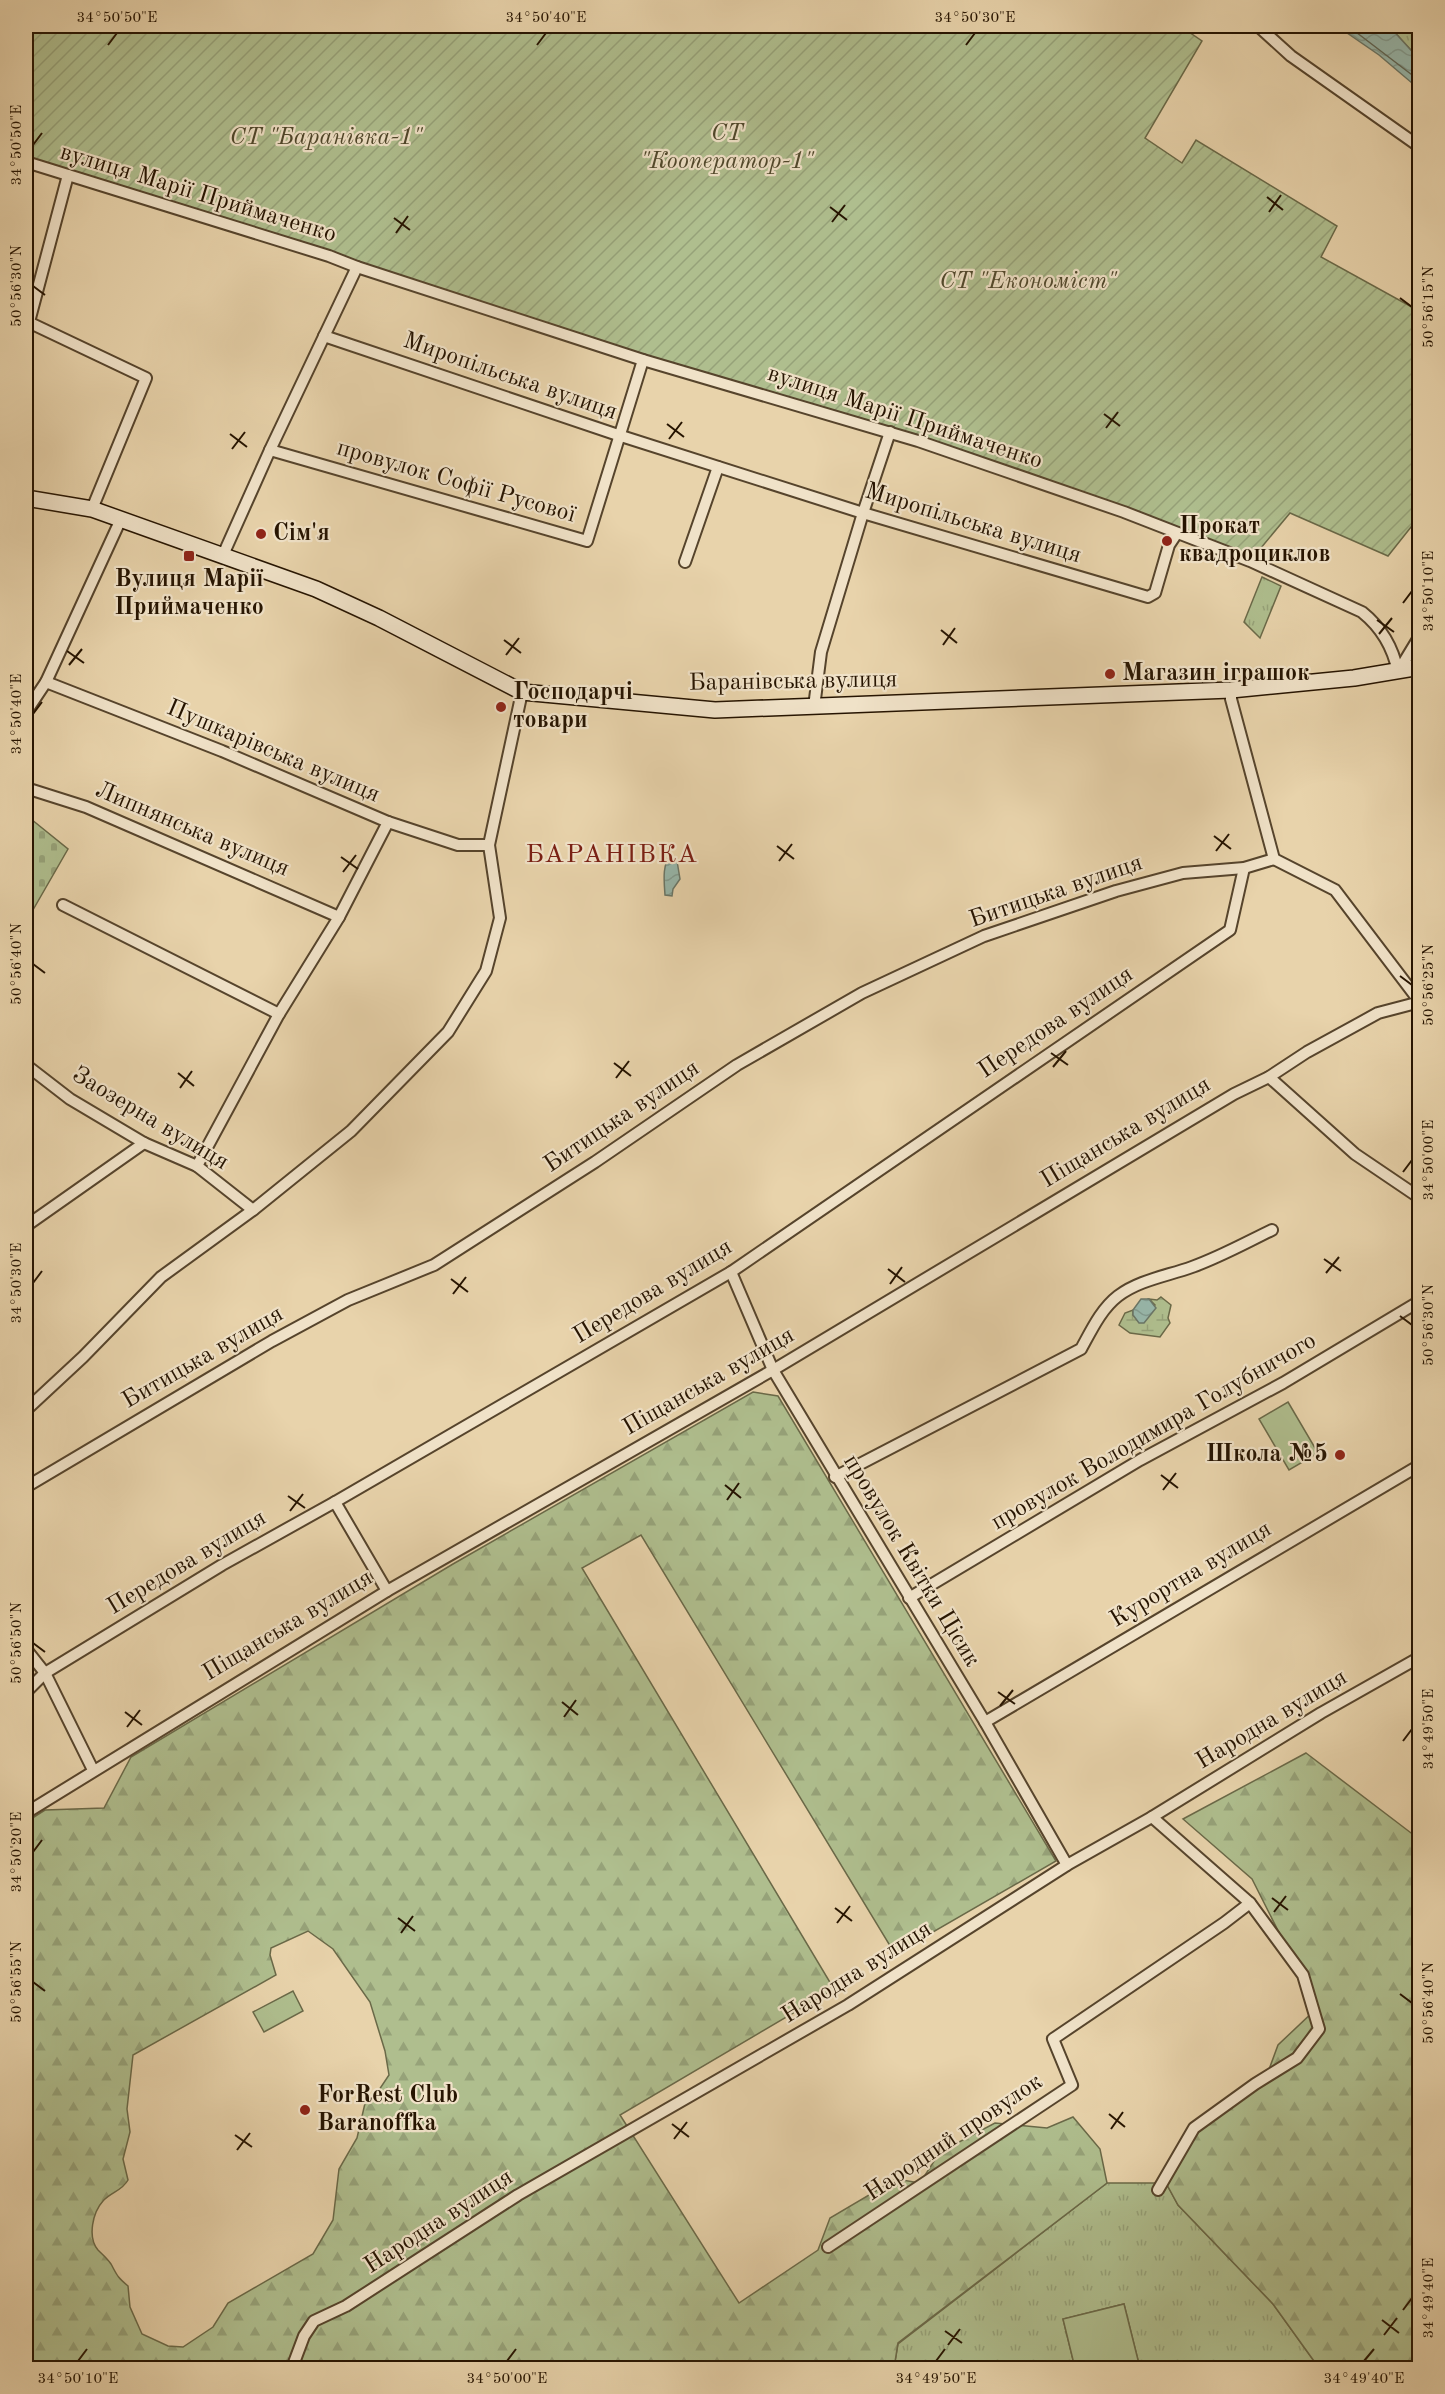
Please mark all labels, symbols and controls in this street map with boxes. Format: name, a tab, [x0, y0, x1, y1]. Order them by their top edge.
text: 34°50'50"E	[77, 11, 157, 26]
text: 34°50'40"E	[506, 11, 586, 26]
text: 34°50'30"E	[935, 11, 1015, 26]
text: 34°50'50"E	[10, 105, 25, 185]
park label: СТ "Кооператор-1"	[640, 122, 815, 174]
park label: СТ "Баранівка-1"	[229, 126, 424, 150]
street label: вулиця Марії Приймаченко	[57, 140, 339, 248]
text: 50°56'30"N	[10, 245, 25, 327]
text: 50°56'15"N	[1422, 266, 1437, 348]
park label: СТ "Економіст"	[939, 270, 1118, 294]
street label: Миропільська вулиця	[400, 329, 620, 425]
street label: вулиця Марії Приймаченко	[765, 362, 1045, 474]
street label: провулок Софії Русової	[334, 436, 578, 528]
street label: Миропільська вулиця	[862, 480, 1084, 568]
place label: Прокат квадроциклов	[1179, 515, 1330, 567]
place label: Сім'я	[273, 522, 330, 546]
marker: Сім'я	[254, 527, 268, 541]
marker: Прокат квадроциклов	[1160, 534, 1174, 548]
marker: Вулиця Марії Приймаченко	[182, 549, 196, 563]
text: 34°50'10"E	[1422, 551, 1437, 631]
place label: Вулиця Марії Приймаченко	[114, 568, 264, 620]
place label: Магазин іграшок	[1122, 662, 1310, 686]
marker: Магазин іграшок	[1103, 667, 1117, 681]
street label: Баранівська вулиця	[688, 668, 898, 696]
text: 34°50'40"E	[10, 674, 25, 754]
place label: Господарчі товари	[513, 681, 633, 733]
street label: Пушкарівська вулиця	[163, 696, 383, 808]
marker: Господарчі товари	[494, 700, 508, 714]
street label: Липнянська вулиця	[92, 778, 292, 882]
district label: БАРАНІВКА	[525, 842, 699, 868]
street label: Битицька вулиця	[966, 851, 1146, 933]
text: 50°56'40"N	[10, 923, 25, 1005]
text: 50°56'25"N	[1422, 944, 1437, 1026]
street label: Передова вулиця	[974, 963, 1138, 1083]
street label: Битицька вулиця	[540, 1056, 704, 1178]
street label: Заозерна вулиця	[68, 1063, 232, 1175]
street label: Піщанська вулиця	[1037, 1073, 1215, 1193]
text: 34°50'00"E	[1422, 1120, 1437, 1200]
street label: Передова вулиця	[569, 1235, 737, 1349]
text: 34°50'30"E	[10, 1243, 25, 1323]
text: 50°56'30"N	[1422, 1284, 1437, 1366]
street label: Битицька вулиця	[118, 1302, 288, 1414]
street label: Піщанська вулиця	[619, 1323, 799, 1441]
street label: провулок Володимира Голубничого	[987, 1329, 1321, 1535]
place label: Школа №5	[1206, 1442, 1328, 1467]
marker: Школа №5	[1333, 1448, 1347, 1462]
street label: провулок Квітки Цісик	[838, 1451, 984, 1671]
street label: Передова вулиця	[103, 1506, 271, 1620]
street label: Курортна вулиця	[1106, 1517, 1276, 1633]
street label: Піщанська вулиця	[199, 1566, 377, 1686]
text: 50°56'50"N	[10, 1602, 25, 1684]
street label: Народна вулиця	[1192, 1666, 1352, 1774]
text: 34°49'50"E	[1422, 1689, 1437, 1769]
text: 34°50'20"E	[10, 1812, 25, 1892]
street label: Народна вулиця	[778, 1917, 936, 2029]
text: 50°56'55"N	[10, 1941, 25, 2023]
text: 50°56'40"N	[1422, 1962, 1437, 2044]
street label: Народний провулок	[861, 2070, 1047, 2206]
place label: ForRest Club Baranoffka	[317, 2084, 458, 2136]
marker: ForRest Club Baranoffka	[298, 2103, 312, 2117]
street label: Народна вулиця	[361, 2165, 517, 2279]
text: 34°49'40"E	[1422, 2258, 1437, 2338]
text: 34°50'10"E	[38, 2372, 118, 2387]
text: 34°50'00"E	[467, 2372, 547, 2387]
text: 34°49'50"E	[896, 2372, 976, 2387]
text: 34°49'40"E	[1324, 2372, 1404, 2387]

